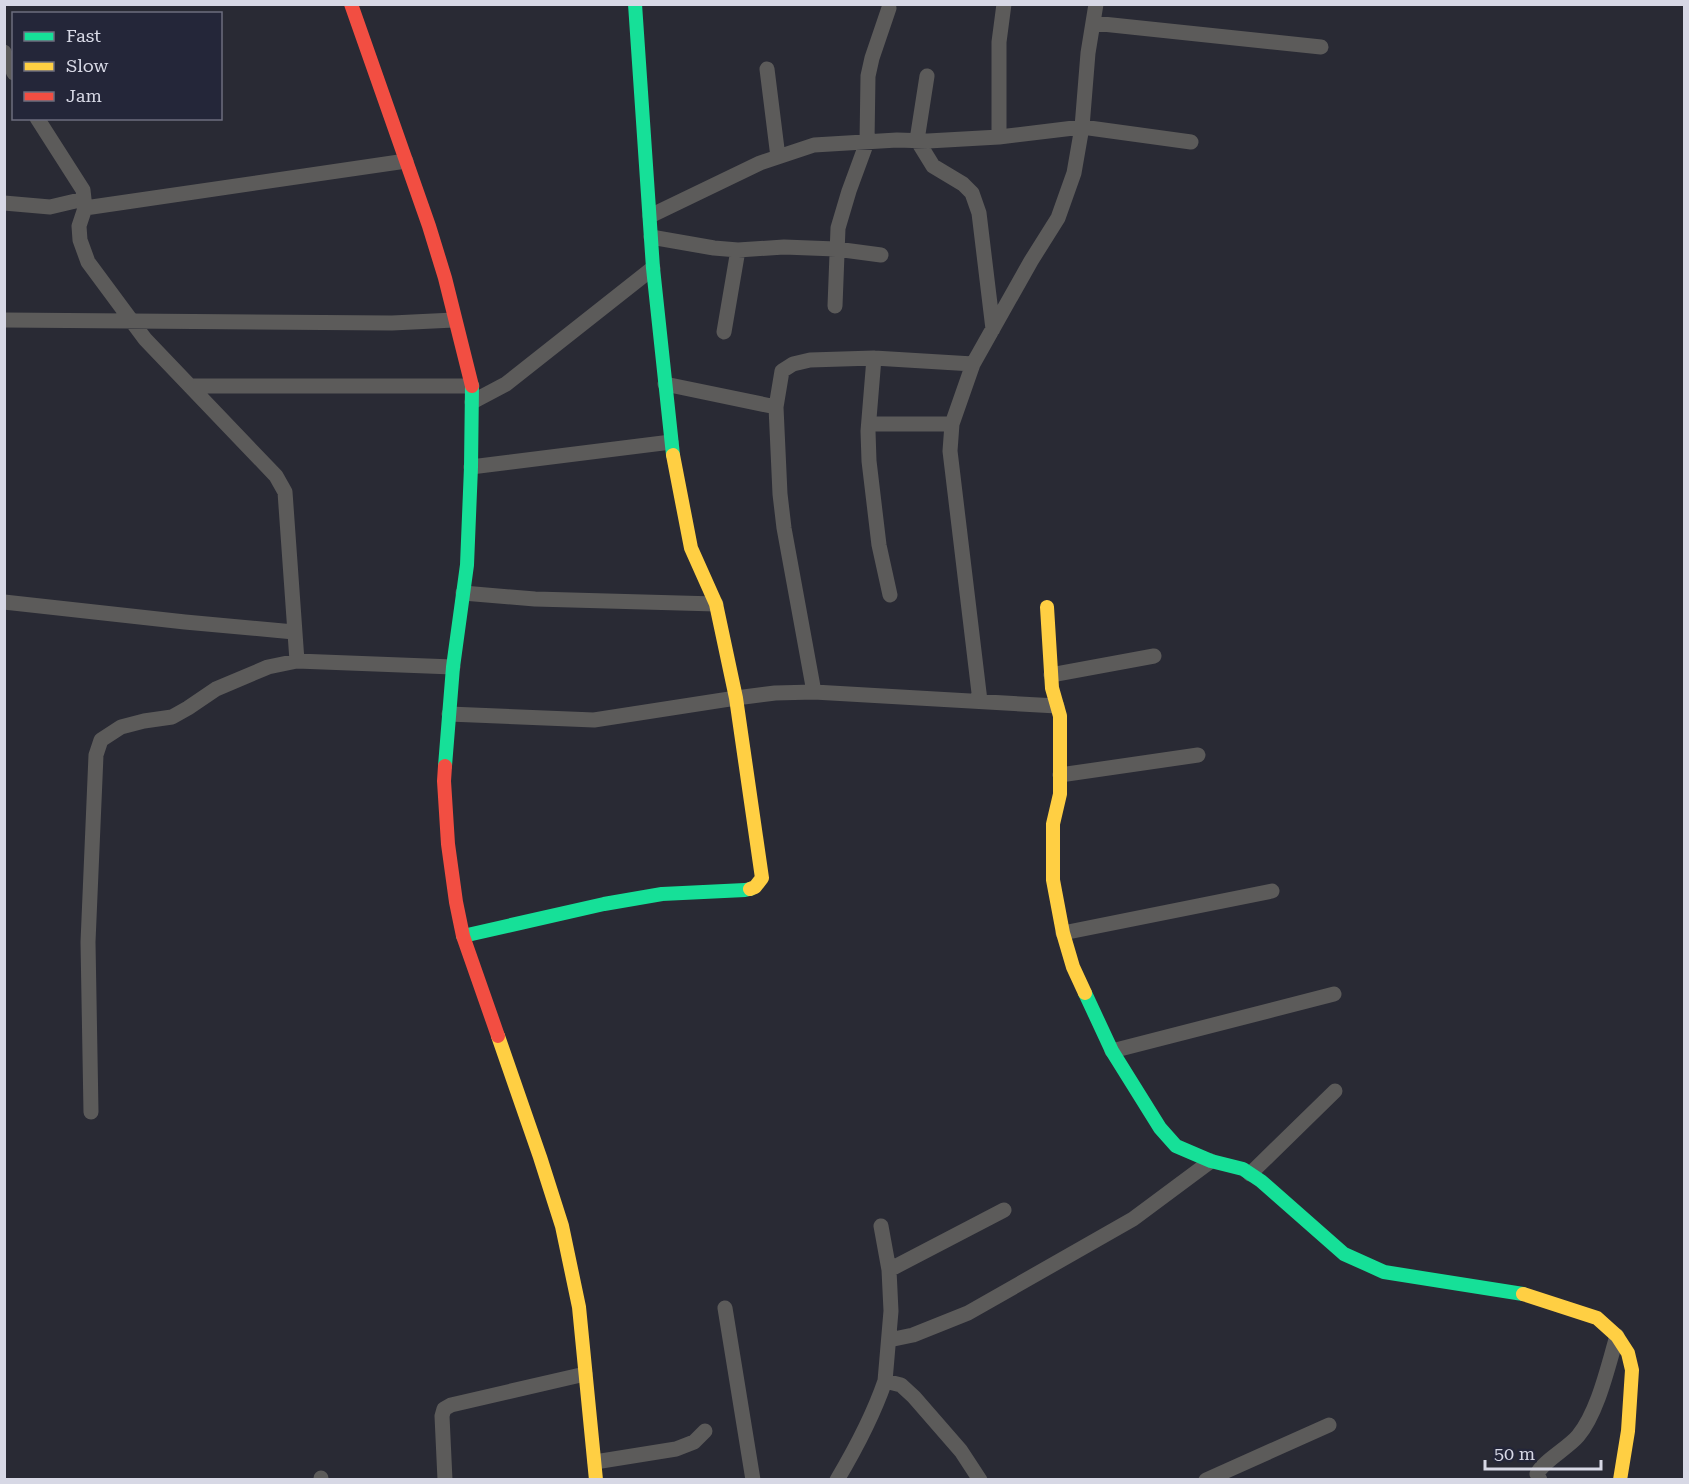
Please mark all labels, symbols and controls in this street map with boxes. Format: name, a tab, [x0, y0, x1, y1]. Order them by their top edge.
legend	[12, 12, 222, 120]
text: Fast	[66, 25, 101, 46]
text: Slow	[66, 55, 108, 76]
text: Jam	[66, 85, 102, 106]
scale bar	[1485, 1433, 1600, 1471]
text: 50 m	[1494, 1443, 1535, 1464]

